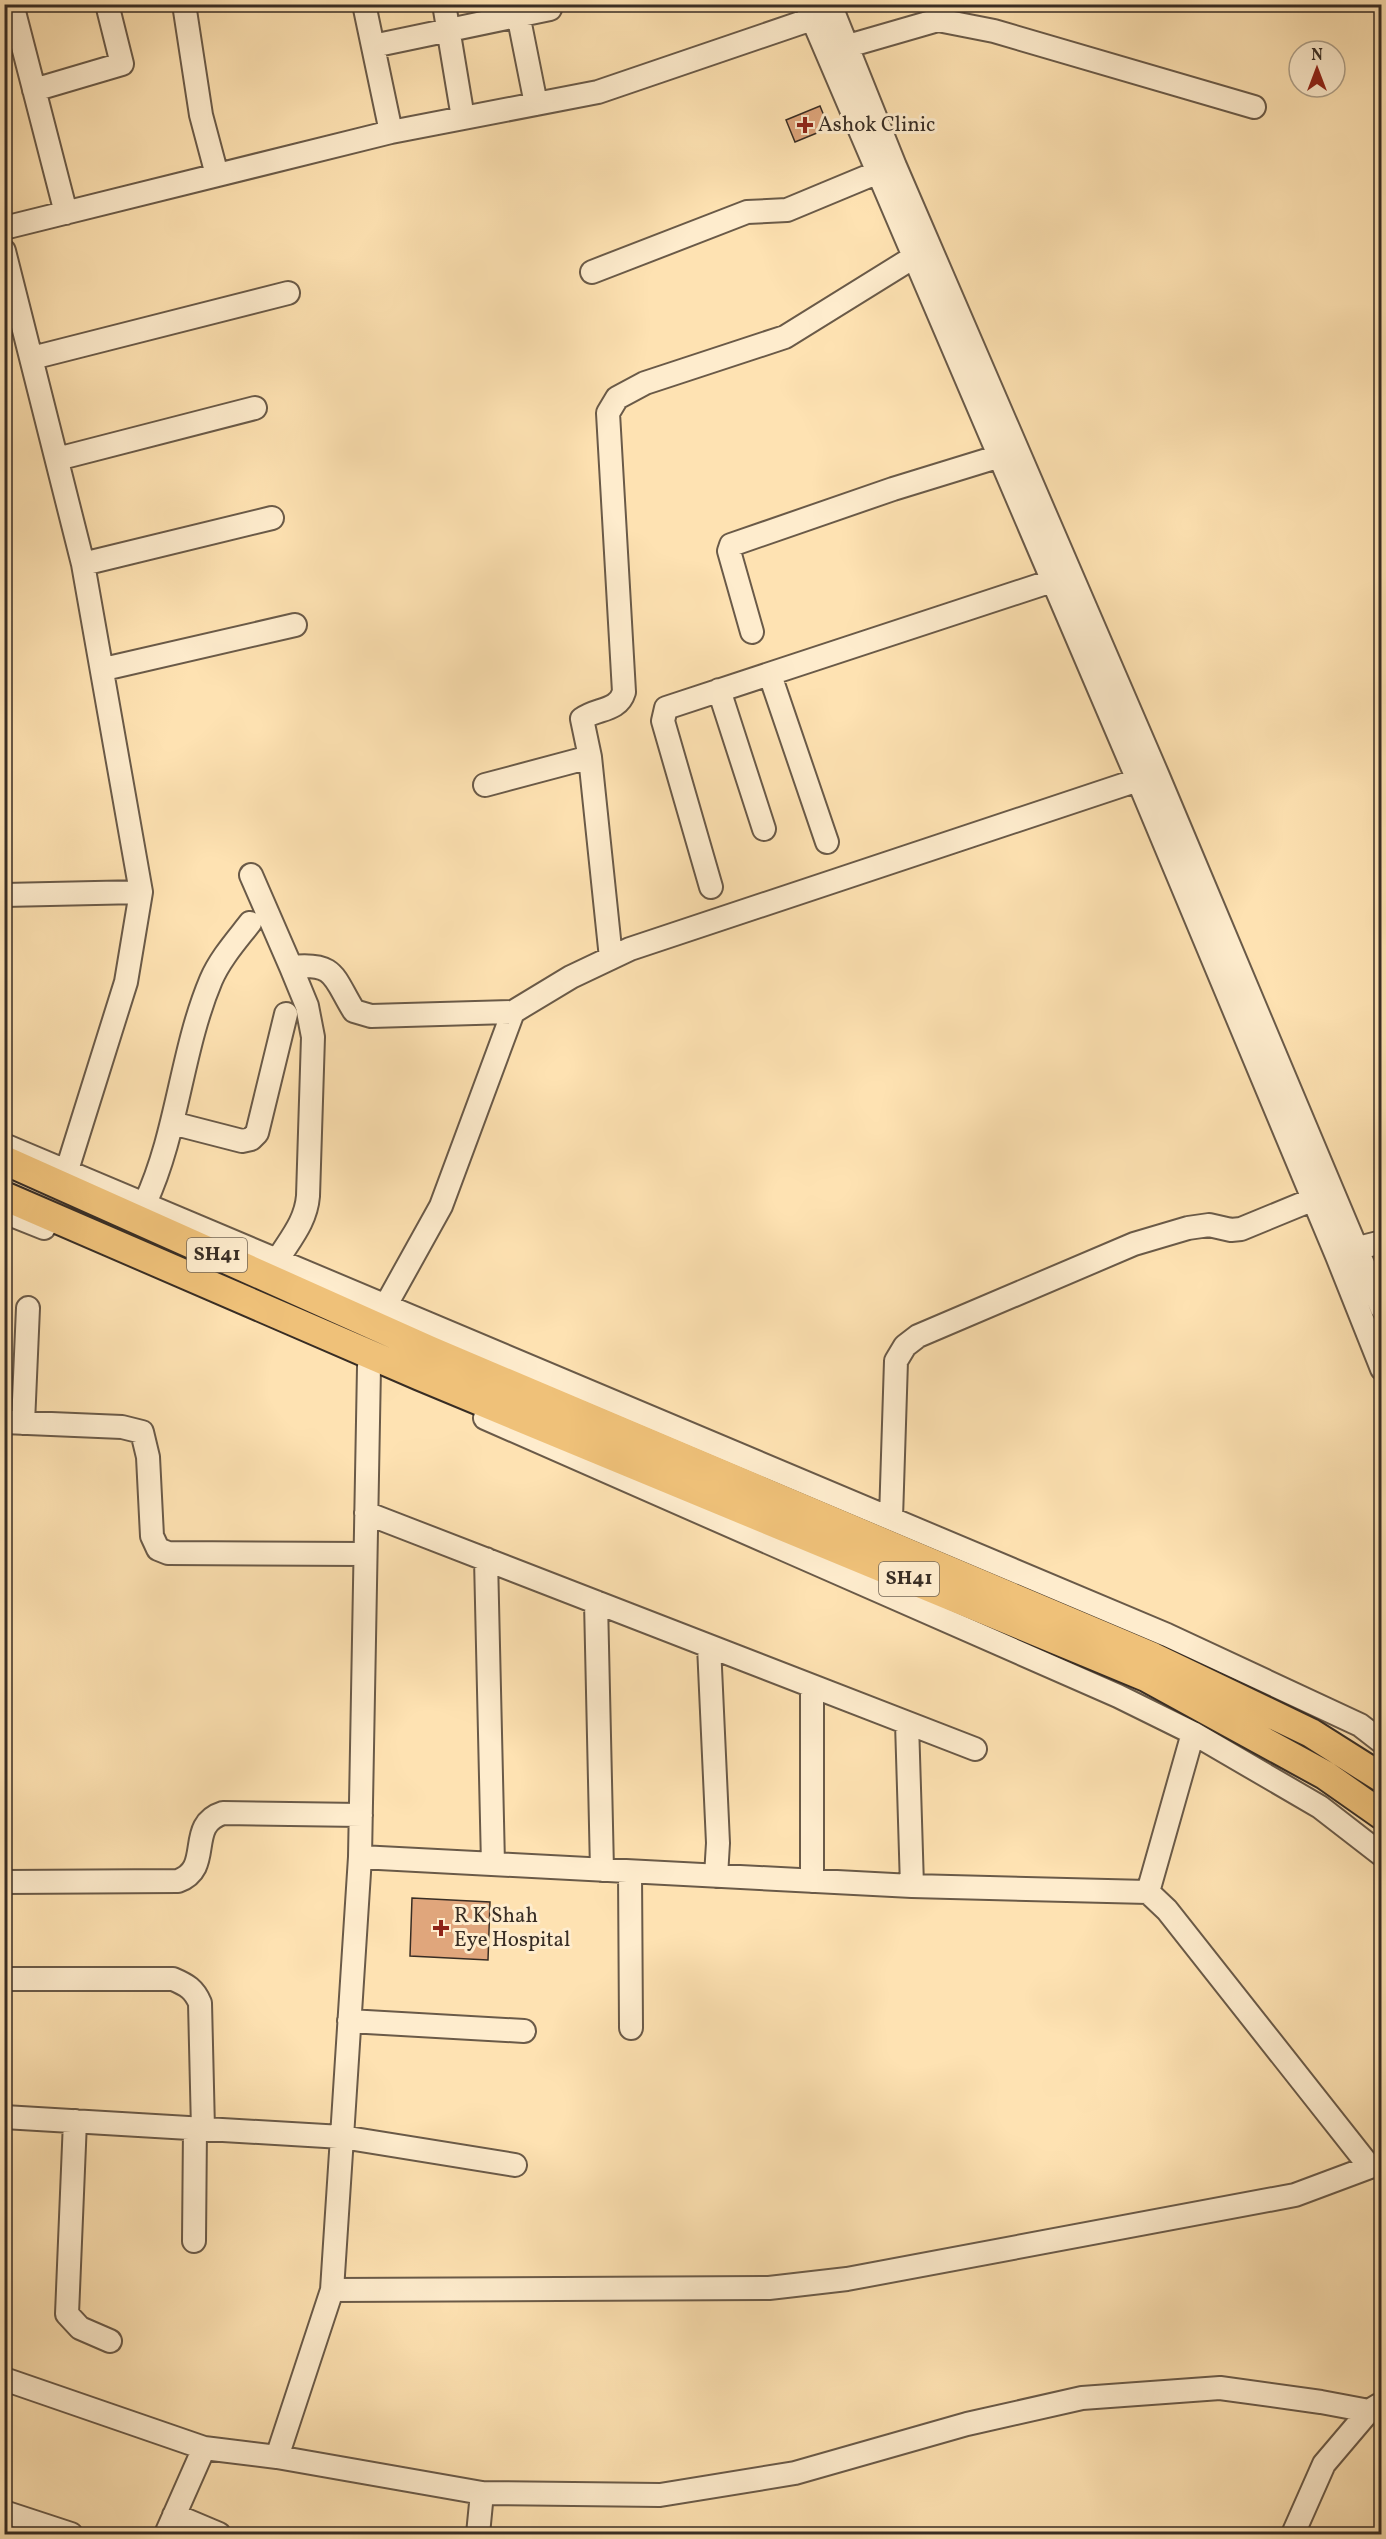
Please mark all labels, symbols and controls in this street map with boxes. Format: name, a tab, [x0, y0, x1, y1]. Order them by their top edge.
north arrow	[1287, 39, 1347, 99]
text: N	[1311, 45, 1323, 67]
place label: Ashok Clinic	[818, 111, 935, 140]
marker: Ashok Clinic	[796, 116, 814, 134]
road number: SH41	[187, 1238, 247, 1272]
road number: SH41	[879, 1562, 939, 1596]
place label: R K Shah Eye Hospital	[454, 1902, 570, 1955]
marker: R K Shah Eye Hospital	[432, 1919, 450, 1937]

